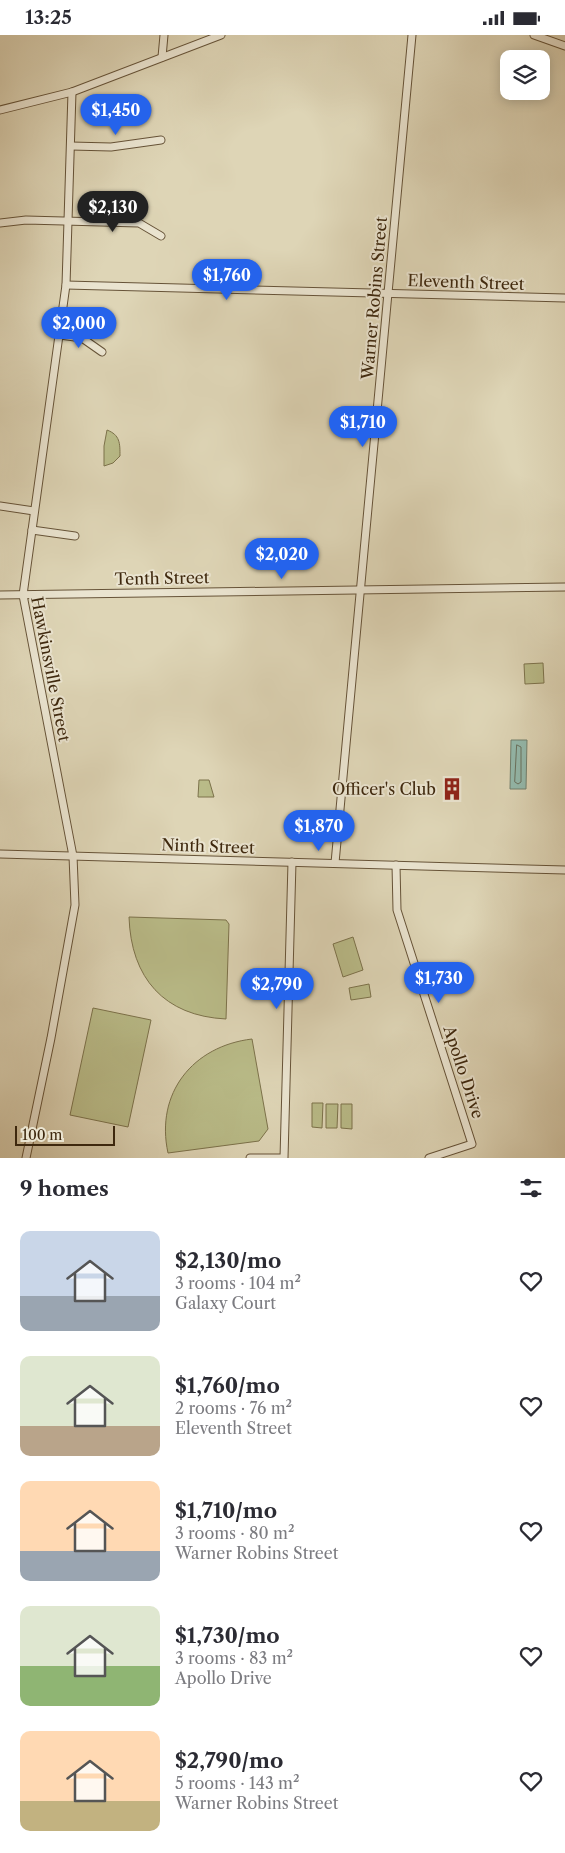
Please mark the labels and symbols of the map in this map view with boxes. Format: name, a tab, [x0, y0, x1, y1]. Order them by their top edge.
pin: $1,450	[75, 93, 157, 136]
pin: $2,130	[72, 191, 154, 233]
street label: Warner Robins Street	[357, 215, 391, 381]
pin: $1,760	[186, 259, 268, 301]
street label: Eleventh Street	[407, 270, 525, 294]
pin: $2,000	[38, 307, 120, 349]
pin: $1,710	[322, 405, 404, 448]
pin: $2,020	[241, 537, 323, 580]
street label: Tenth Street	[114, 567, 210, 589]
street label: Hawkinsville Street	[27, 595, 75, 744]
building icon: Officer's Club	[439, 776, 465, 802]
place label: Officer's Club	[332, 779, 436, 799]
pin: $1,870	[278, 809, 360, 852]
street label: Ninth Street	[161, 834, 255, 858]
pin: $1,730	[398, 961, 480, 1004]
pin: $2,790	[236, 967, 318, 1010]
street label: Apollo Drive	[439, 1022, 488, 1121]
scale bar	[15, 1123, 115, 1146]

